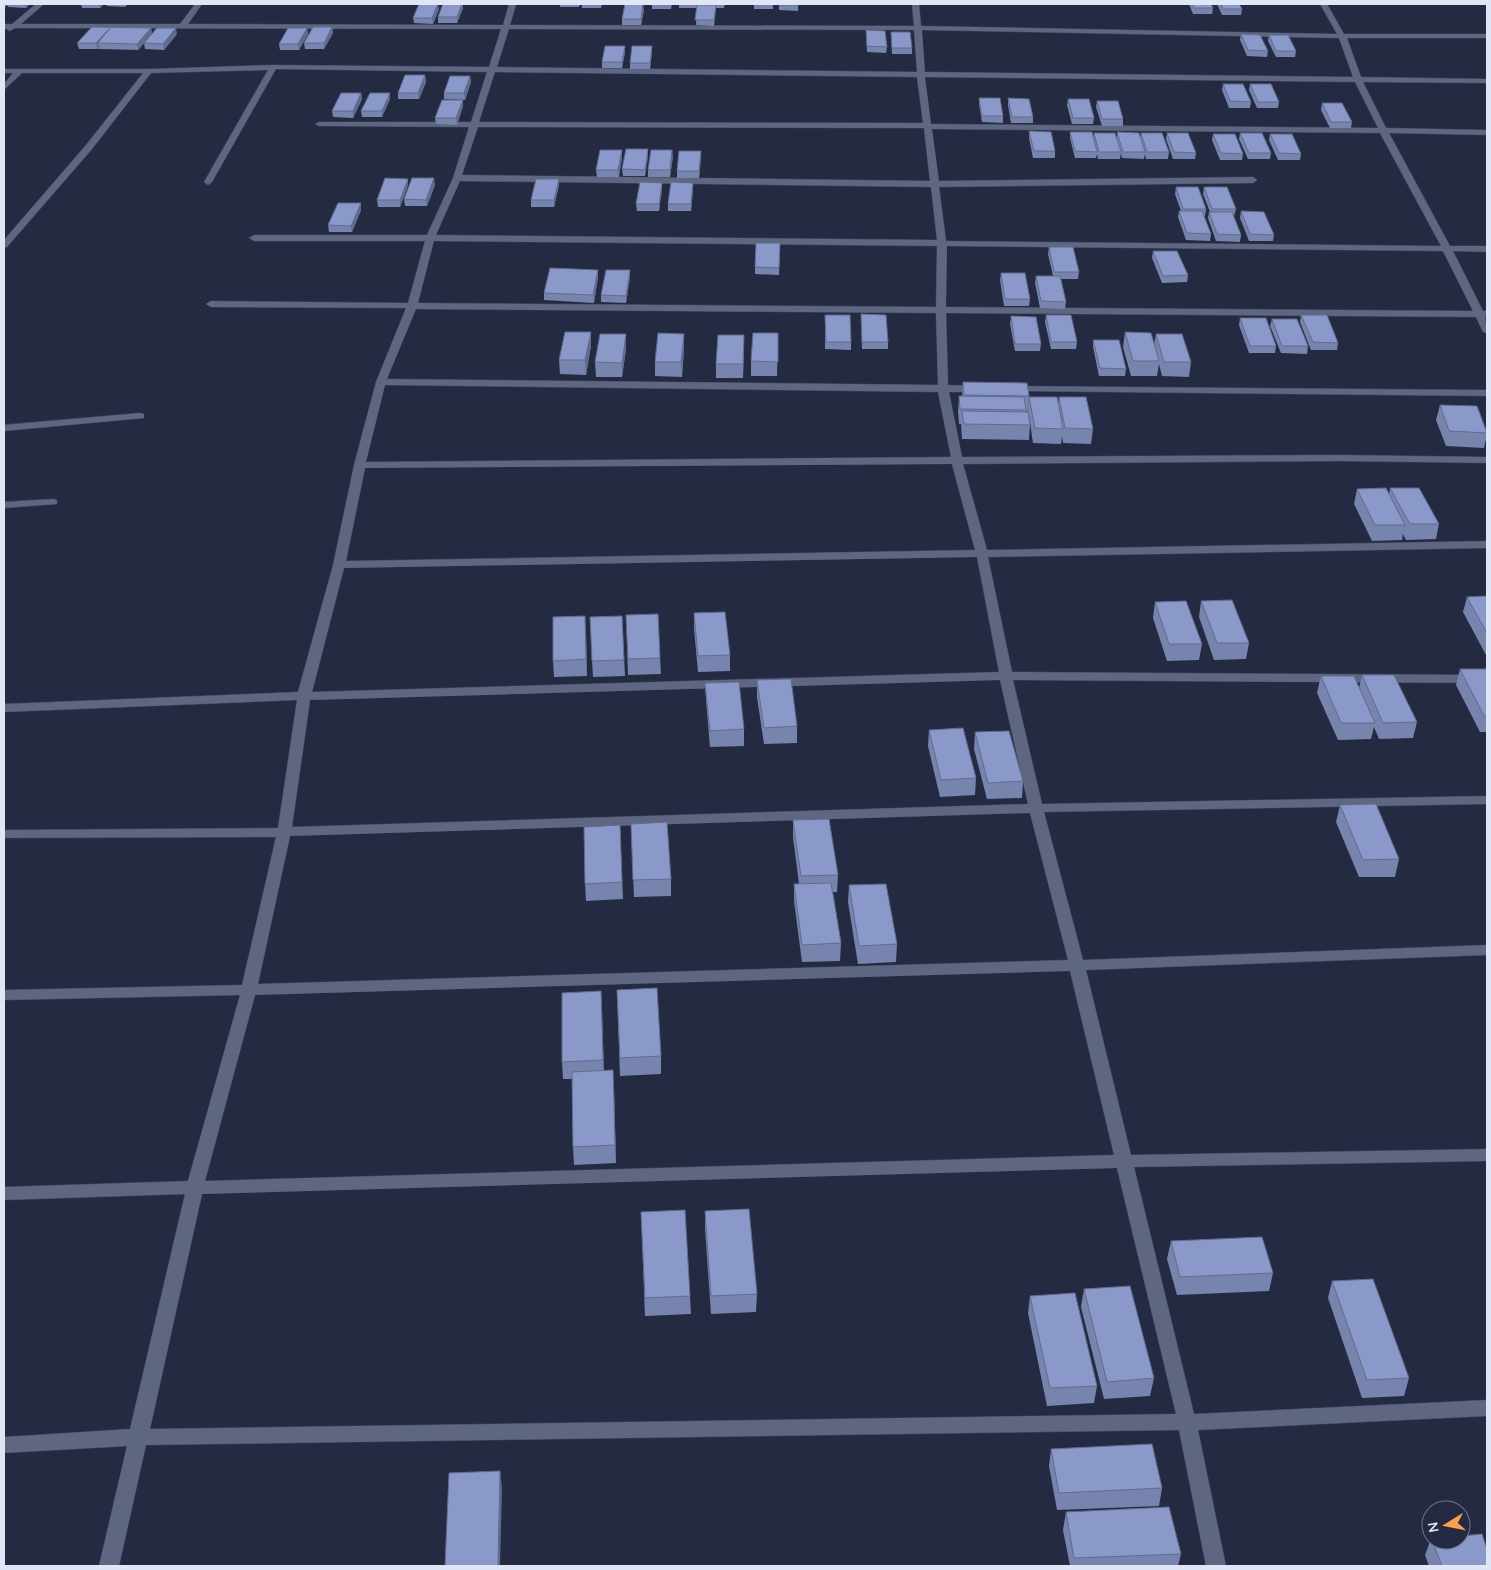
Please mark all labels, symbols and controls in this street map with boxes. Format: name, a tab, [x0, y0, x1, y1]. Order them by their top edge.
north arrow	[1421, 1500, 1471, 1550]
text: N	[1423, 1521, 1443, 1534]

